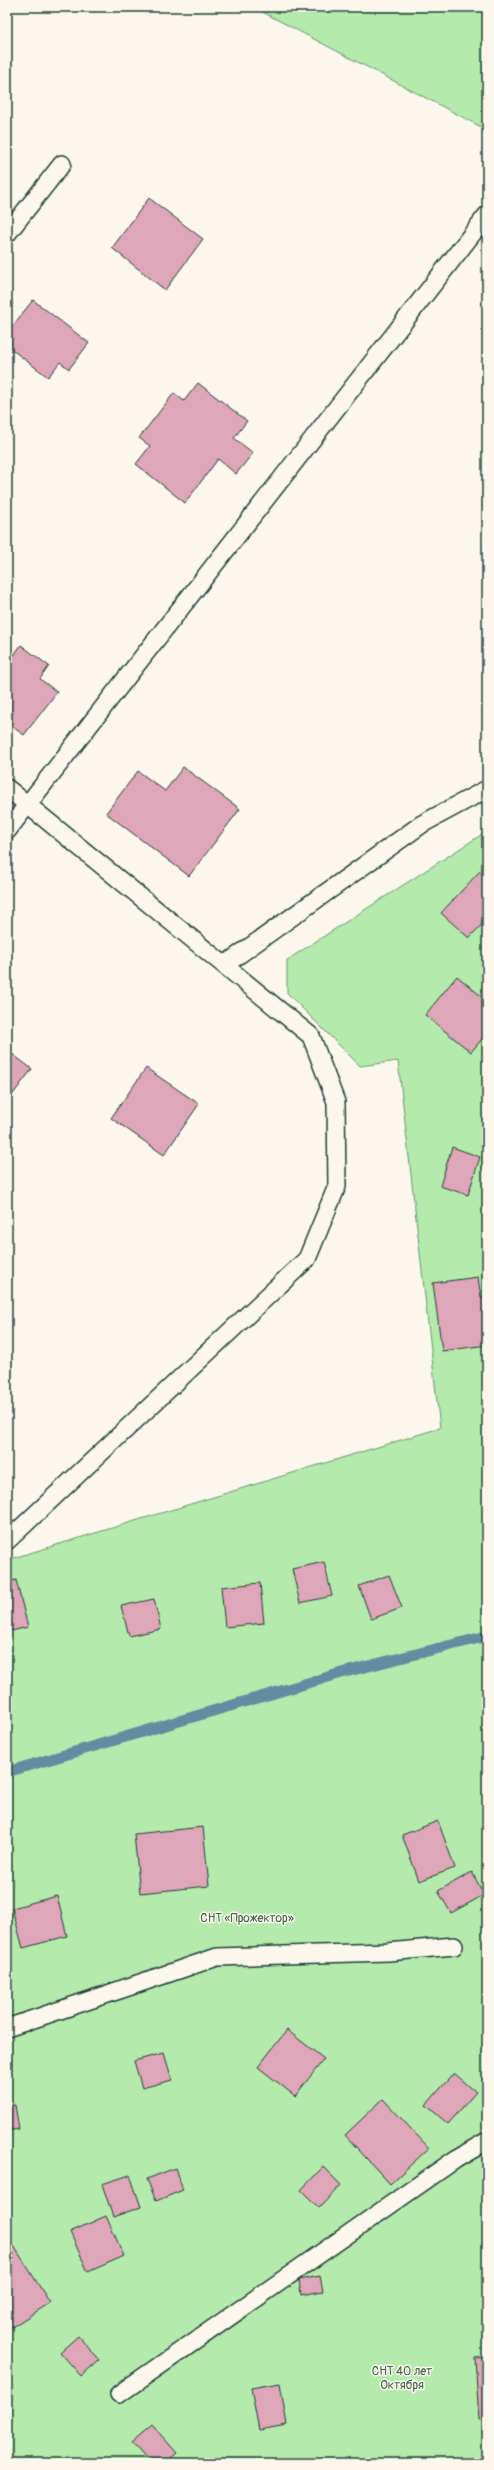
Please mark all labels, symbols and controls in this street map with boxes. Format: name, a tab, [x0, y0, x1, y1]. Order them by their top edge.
park label: СНТ «Прожектор»	[200, 1911, 294, 1926]
park label: СНТ 40 лет Октября	[372, 2364, 432, 2393]

